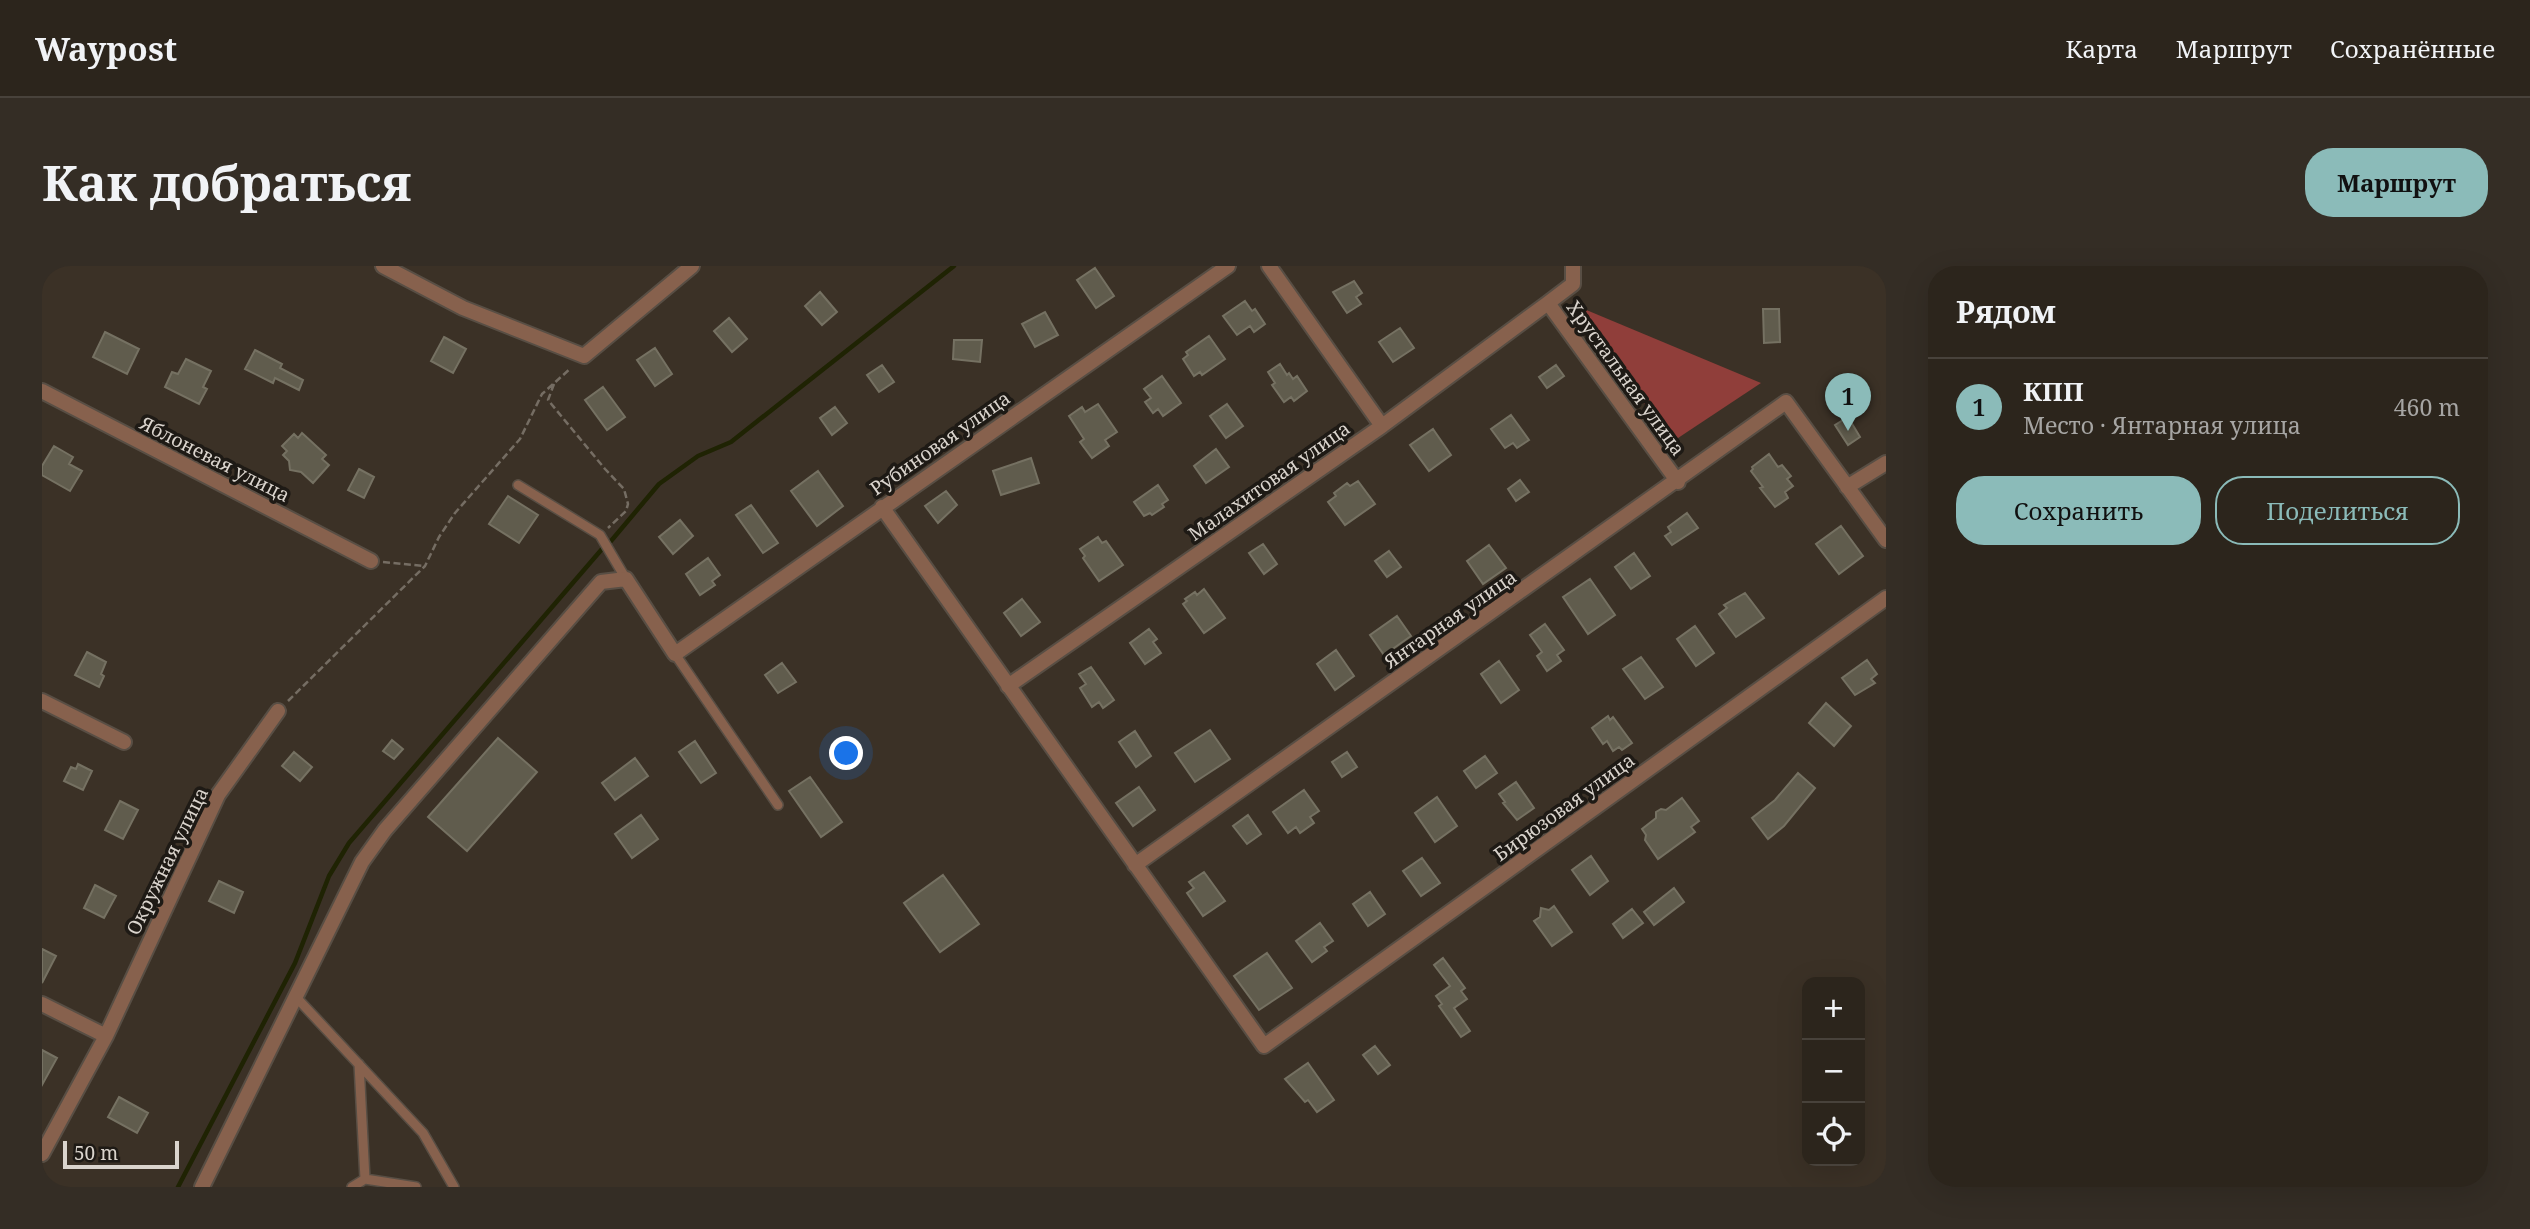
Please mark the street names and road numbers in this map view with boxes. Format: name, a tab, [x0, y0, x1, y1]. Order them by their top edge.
street label: Хрустальная улица	[1561, 295, 1691, 461]
street label: Рубиновая улица	[865, 385, 1015, 501]
street label: Яблоневая улица	[135, 410, 294, 508]
street label: Малахитовая улица	[1183, 415, 1355, 547]
street label: Янтарная улица	[1378, 564, 1521, 675]
street label: Бирюзовая улица	[1488, 747, 1640, 867]
street label: Окружная улица	[120, 783, 214, 939]

